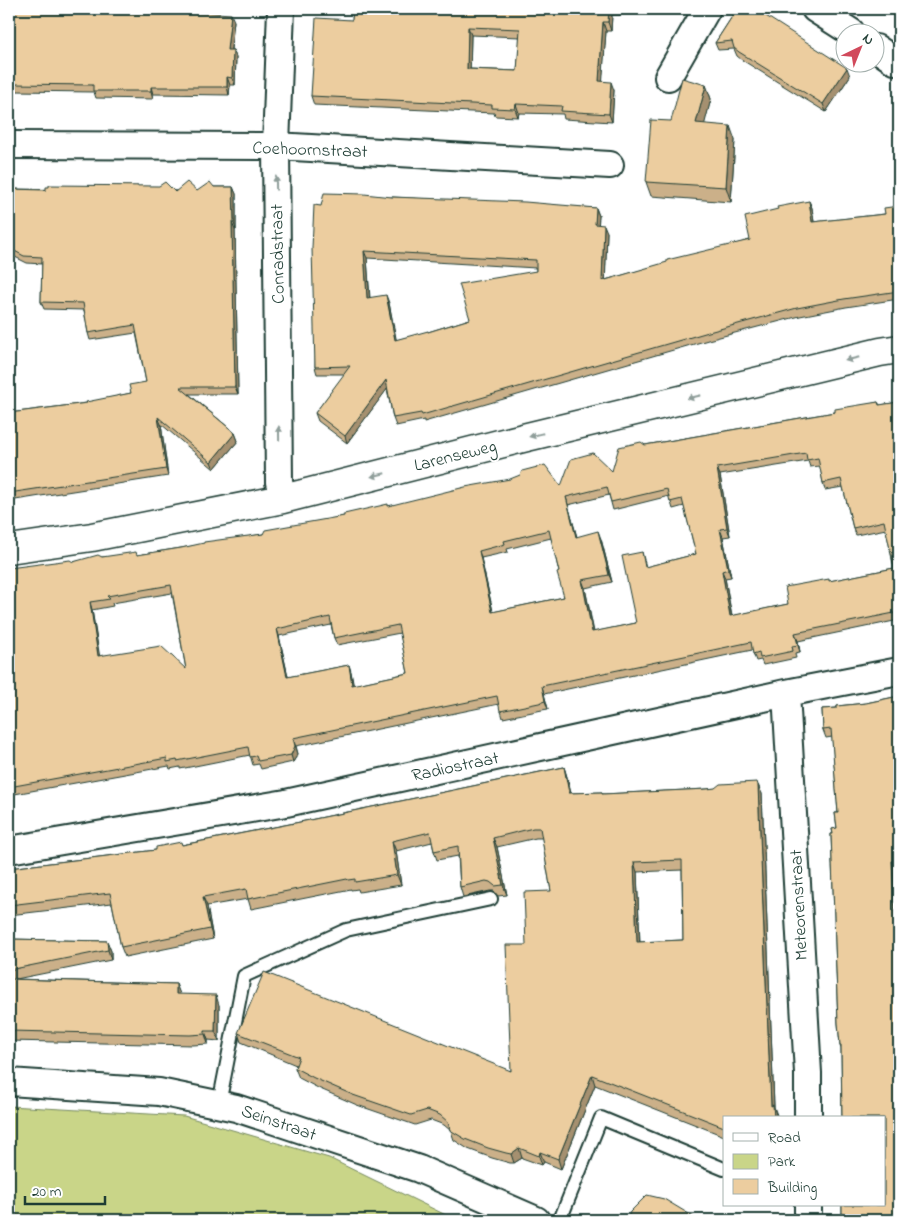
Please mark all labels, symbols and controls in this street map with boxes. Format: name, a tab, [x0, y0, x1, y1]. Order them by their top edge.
north arrow	[836, 22, 886, 72]
text: N	[857, 29, 878, 50]
street label: Coehoornstraat	[252, 136, 368, 166]
one-way arrow	[272, 175, 280, 191]
street label: Conradstraat	[265, 204, 293, 304]
one-way arrow	[844, 355, 859, 363]
one-way arrow	[686, 393, 701, 401]
one-way arrow	[274, 425, 282, 441]
one-way arrow	[528, 431, 543, 439]
street label: Larenseweg	[412, 434, 500, 481]
one-way arrow	[371, 471, 386, 479]
street label: Radiostraat	[409, 746, 501, 790]
street label: Meteorenstraat	[784, 849, 816, 961]
street label: Seinstraat	[237, 1099, 319, 1149]
legend	[723, 1116, 886, 1206]
text: Road	[768, 1127, 801, 1149]
text: Park	[768, 1151, 796, 1173]
scale bar	[25, 1174, 105, 1206]
text: Building	[767, 1177, 817, 1200]
text: 20 m	[32, 1181, 62, 1203]

